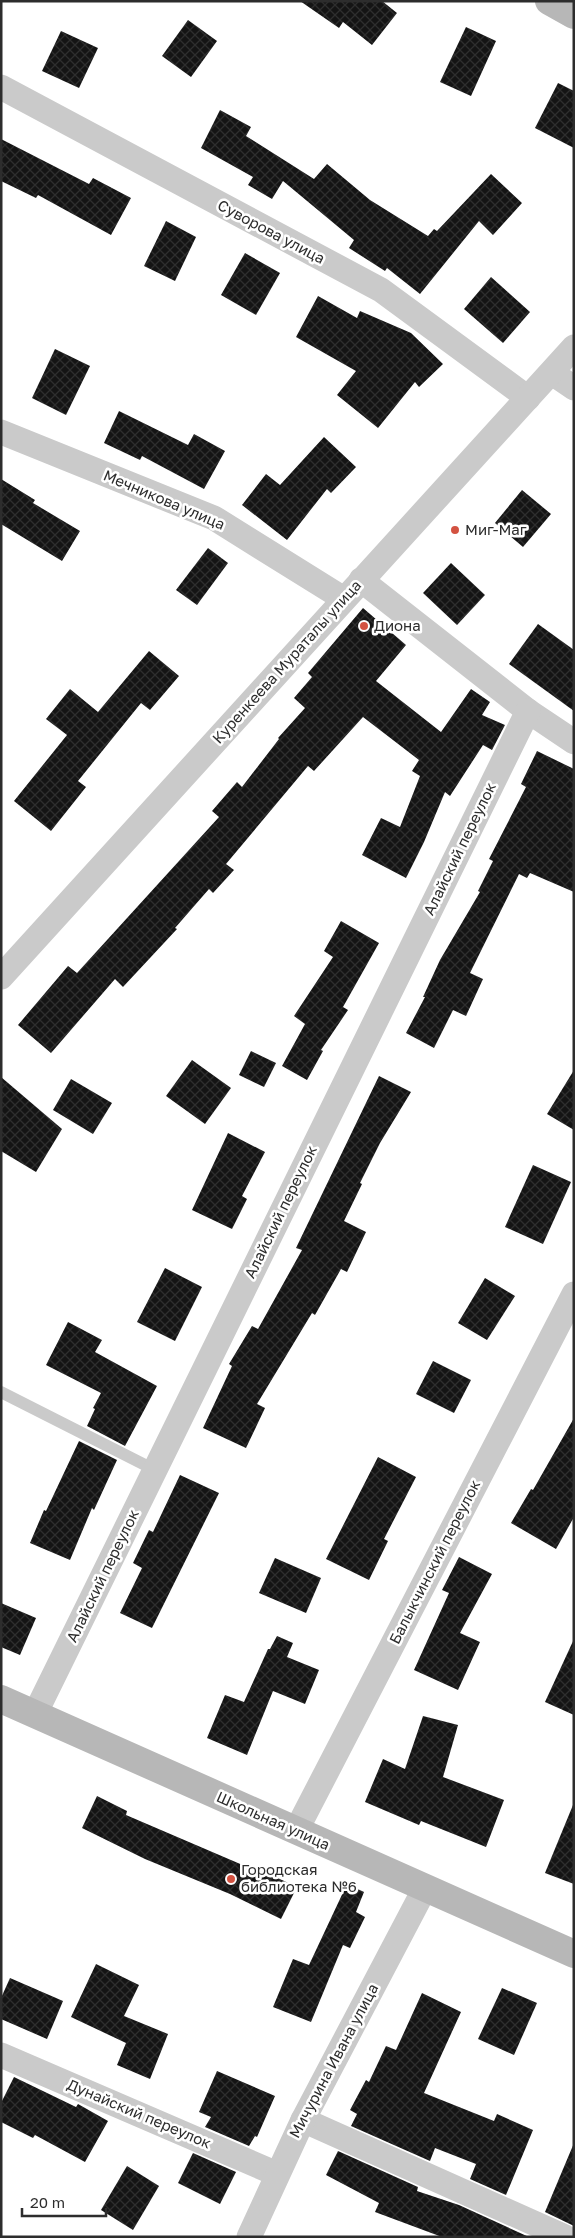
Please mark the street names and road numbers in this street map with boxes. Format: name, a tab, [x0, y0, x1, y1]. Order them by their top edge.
street label: Суворова улица	[215, 195, 328, 267]
street label: Мечникова улица	[101, 465, 228, 533]
street label: Куренкеева Мураталы улица	[208, 576, 364, 747]
street label: Алайский переулок	[419, 779, 499, 918]
street label: Алайский переулок	[240, 1142, 320, 1281]
street label: Балыкчинский переулок	[385, 1476, 484, 1647]
street label: Алайский переулок	[62, 1506, 142, 1645]
street label: Школьная улица	[214, 1787, 333, 1853]
street label: Мичурина Ивана улица	[285, 1980, 381, 2141]
street label: Дунайский переулок	[65, 2075, 214, 2152]

